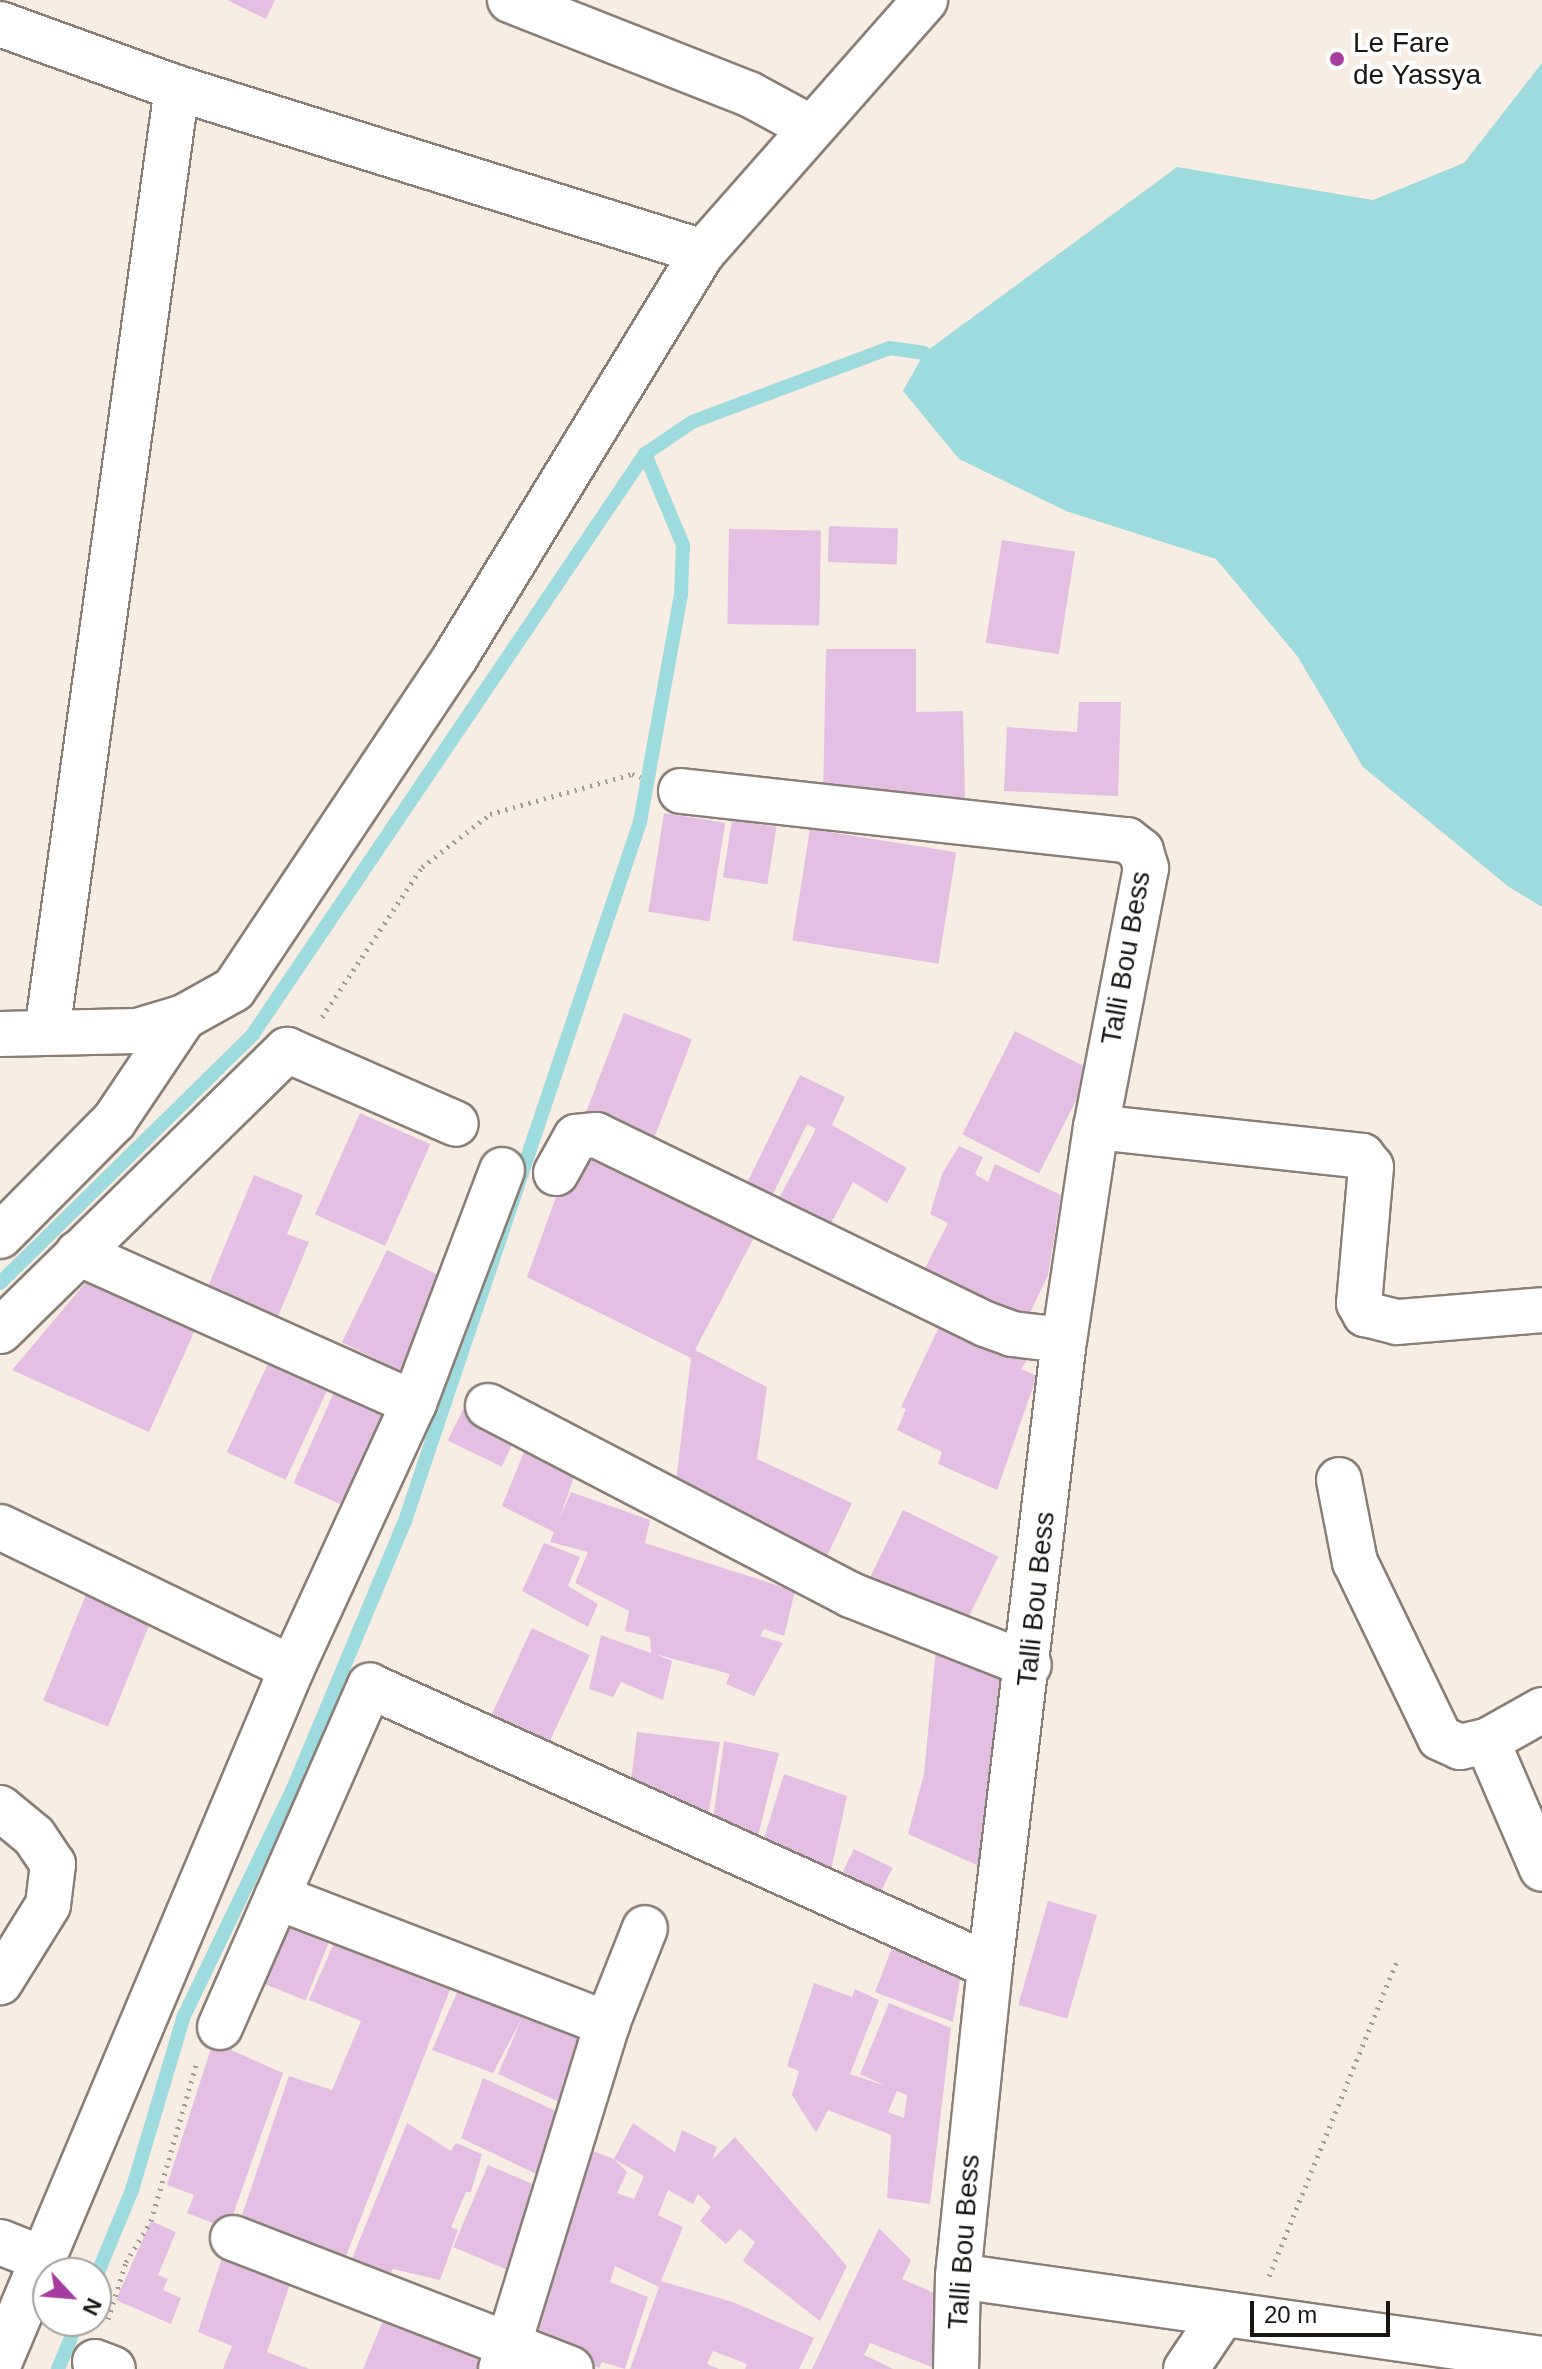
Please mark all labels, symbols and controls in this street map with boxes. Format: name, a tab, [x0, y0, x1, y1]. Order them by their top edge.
place label: Le Fare de Yassya	[1353, 26, 1482, 92]
marker: Le Fare de Yassya	[1328, 50, 1346, 68]
street label: Talli Bou Bess	[1094, 868, 1158, 1048]
street label: Talli Bou Bess	[1010, 1510, 1062, 1688]
street label: Talli Bou Bess	[941, 2153, 987, 2331]
north arrow	[32, 2257, 112, 2337]
scale bar	[1254, 2285, 1394, 2335]
text: N	[78, 2294, 107, 2319]
text: 20 m	[1264, 2301, 1317, 2328]

